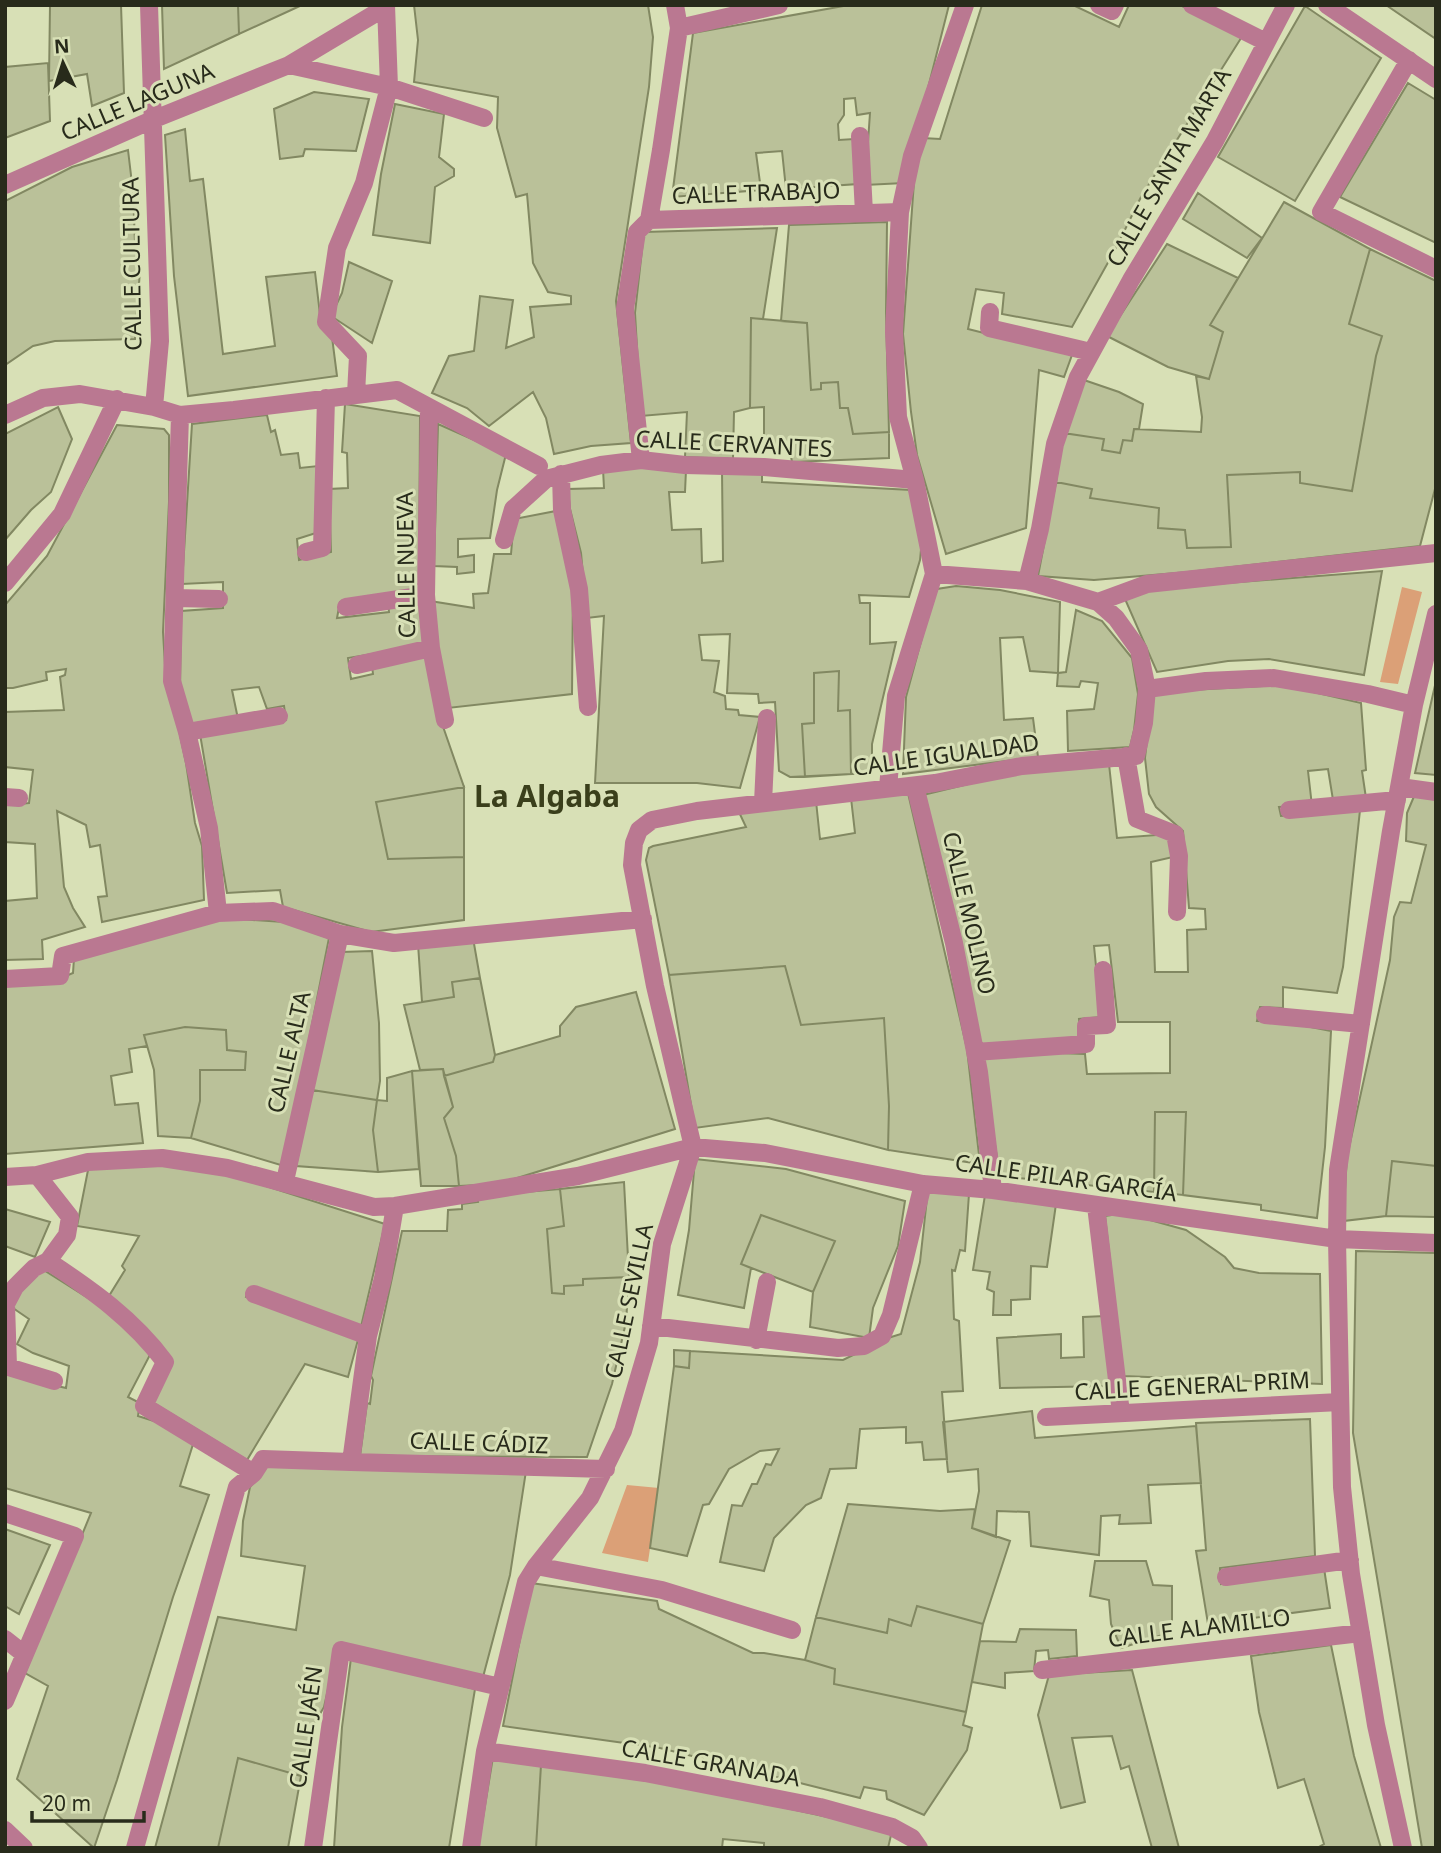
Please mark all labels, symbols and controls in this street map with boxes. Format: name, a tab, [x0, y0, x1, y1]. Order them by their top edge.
north arrow	[28, 28, 98, 98]
text: N	[53, 33, 70, 60]
street label: CALLE LAGUNA	[55, 54, 219, 148]
street label: CALLE SANTA MARTA	[1098, 62, 1238, 272]
street label: CALLE TRABAJO	[671, 173, 841, 211]
street label: CALLE CULTURA	[113, 177, 149, 351]
street label: CALLE CERVANTES	[635, 422, 833, 464]
street label: CALLE NUEVA	[388, 491, 422, 639]
street label: CALLE IGUALDAD	[851, 725, 1041, 783]
district label: La Algaba	[474, 775, 620, 816]
street label: CALLE MOLINO	[936, 828, 1004, 998]
street label: CALLE ALTA	[258, 988, 318, 1116]
street label: CALLE PILAR GARCÍA	[953, 1146, 1179, 1208]
street label: CALLE SEVILLA	[596, 1220, 660, 1382]
street label: CALLE GENERAL PRIM	[1073, 1363, 1311, 1407]
street label: CALLE CÁDIZ	[409, 1424, 549, 1460]
street label: CALLE ALAMILLO	[1106, 1600, 1292, 1654]
street label: CALLE JAÉN	[281, 1664, 329, 1790]
street label: CALLE GRANADA	[619, 1731, 803, 1794]
scale bar	[32, 1780, 144, 1824]
text: 20 m	[42, 1789, 91, 1817]

